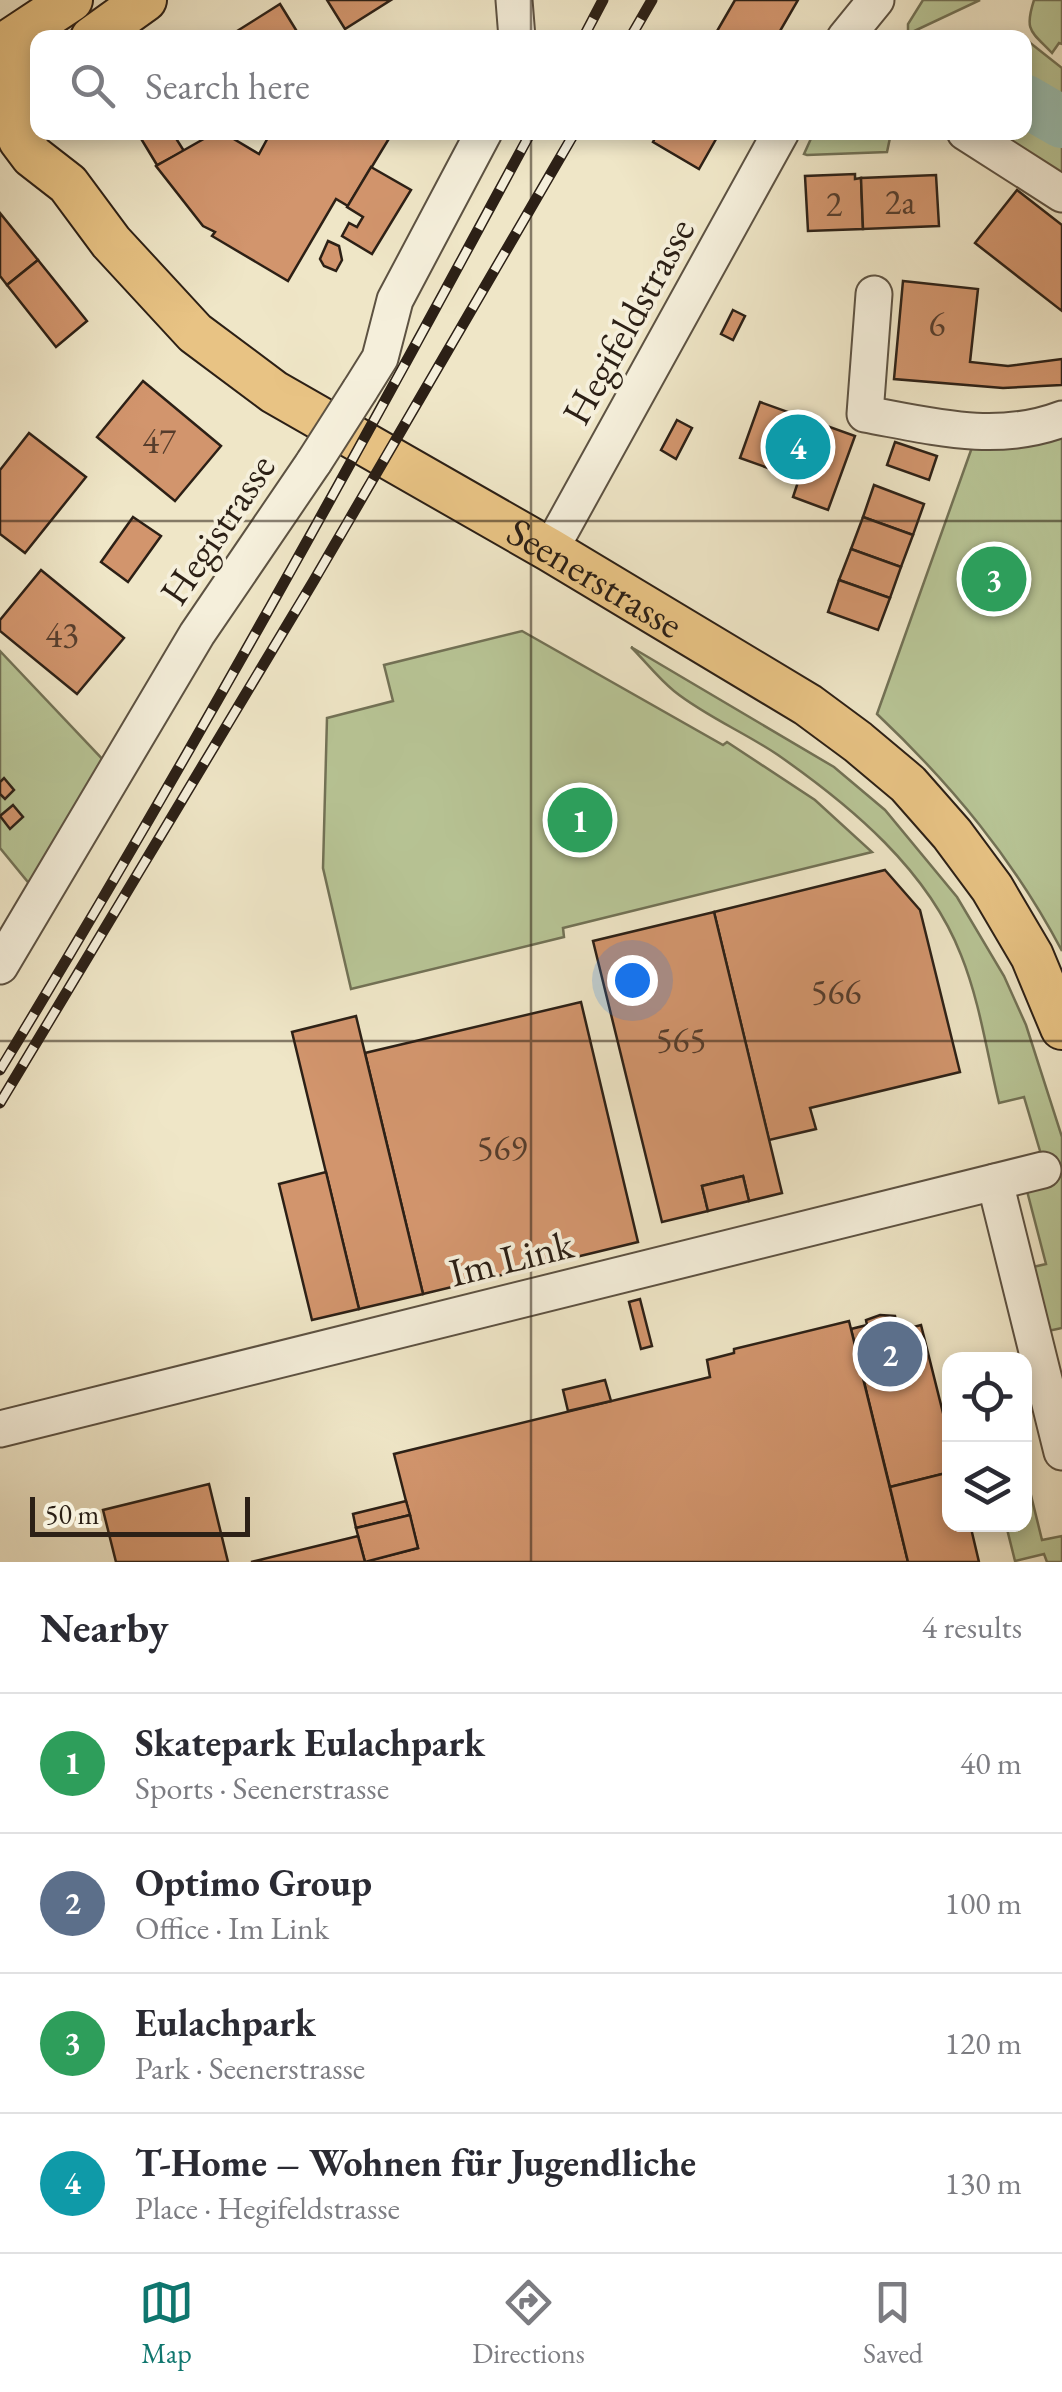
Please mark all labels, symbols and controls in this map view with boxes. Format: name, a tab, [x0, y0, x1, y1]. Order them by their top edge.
search box	[30, 30, 1032, 140]
icon: search	[65, 58, 120, 113]
text: Search here	[145, 61, 310, 110]
house number: 2a	[885, 179, 915, 224]
house number: 2	[826, 181, 843, 226]
street label: Hegifeldstrasse	[550, 208, 706, 434]
house number: 6	[929, 301, 945, 346]
pin: 4	[766, 410, 830, 484]
house number: 47	[142, 418, 176, 463]
street label: Hegistrasse	[148, 443, 286, 615]
street label: Seenerstrasse	[498, 505, 693, 650]
pin: 3	[962, 542, 1026, 616]
house number: 43	[45, 612, 79, 657]
pin: 1	[548, 782, 612, 858]
your location	[607, 955, 658, 1006]
house number: 566	[811, 969, 861, 1014]
house number: 565	[656, 1017, 706, 1062]
house number: 569	[477, 1125, 527, 1170]
street label: Im Link	[444, 1217, 580, 1298]
pin: 2	[858, 1316, 922, 1392]
map controls	[942, 1352, 1032, 1532]
button: locate	[942, 1352, 1032, 1442]
button: layers	[942, 1442, 1032, 1532]
scale bar	[30, 1492, 250, 1536]
text: 50 m	[45, 1496, 99, 1532]
text: Nearby	[40, 1600, 169, 1655]
text: 4 results	[922, 1606, 1022, 1648]
text: Skatepark Eulachpark	[135, 1718, 485, 1767]
text: 1	[64, 1742, 81, 1784]
text: 40 m	[960, 1742, 1022, 1784]
text: Sports · Seenerstrasse	[135, 1767, 389, 1809]
text: Optimo Group	[135, 1858, 372, 1907]
text: 2	[64, 1882, 81, 1924]
text: 100 m	[945, 1882, 1022, 1924]
text: Office · Im Link	[135, 1907, 329, 1949]
text: Eulachpark	[135, 1998, 316, 2047]
text: 3	[64, 2022, 81, 2064]
text: 120 m	[945, 2022, 1022, 2064]
text: Park · Seenerstrasse	[135, 2047, 365, 2089]
text: T-Home – Wohnen für Jugendliche	[135, 2138, 696, 2187]
text: 4	[64, 2162, 81, 2204]
text: 130 m	[945, 2162, 1022, 2204]
text: Place · Hegifeldstrasse	[135, 2187, 400, 2229]
tab: Map	[139, 2275, 194, 2371]
tab: Directions	[472, 2275, 585, 2371]
tab: Saved	[863, 2275, 923, 2371]

